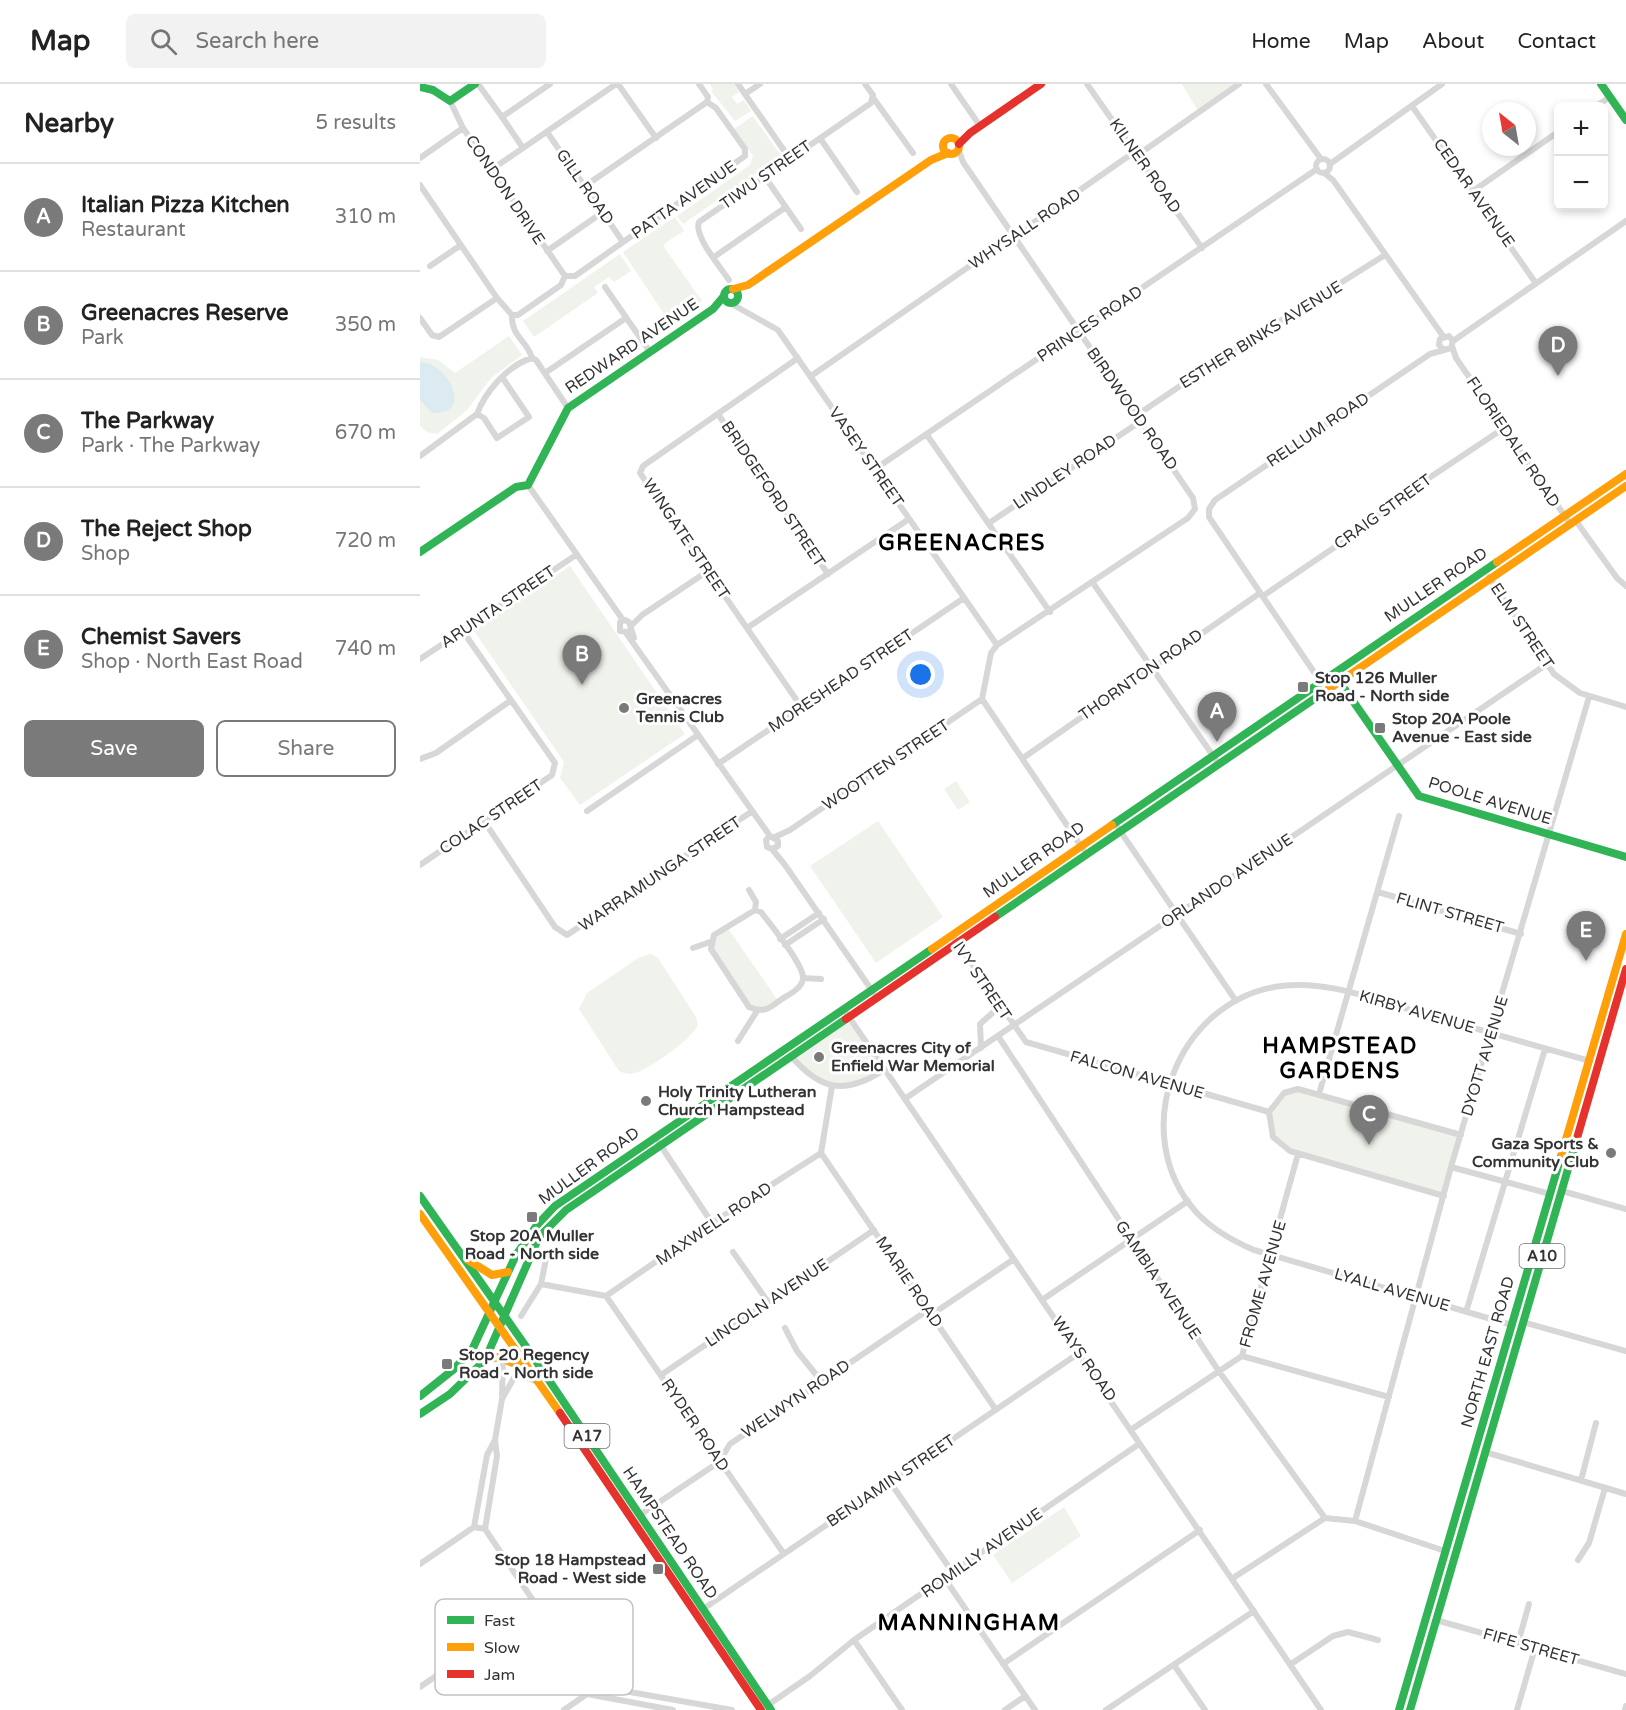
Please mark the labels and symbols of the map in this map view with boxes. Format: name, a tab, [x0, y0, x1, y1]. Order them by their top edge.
north arrow	[1482, 102, 1536, 156]
street label: KILNER ROAD	[1105, 115, 1185, 217]
street label: CONDON DRIVE	[461, 131, 549, 249]
street label: CEDAR AVENUE	[1429, 135, 1519, 251]
street label: TIWU STREET	[716, 136, 816, 214]
street label: GILL ROAD	[552, 145, 618, 229]
street label: PATTA AVENUE	[628, 156, 740, 244]
street label: WHYSALL ROAD	[965, 184, 1085, 274]
street label: ESTHER BINKS AVENUE	[1176, 277, 1346, 393]
street label: PRINCES ROAD	[1033, 281, 1147, 367]
street label: REDWARD AVENUE	[561, 294, 703, 398]
pin: D	[1538, 326, 1578, 376]
street label: BIRDWOOD ROAD	[1082, 344, 1182, 474]
street label: FLORIEDALE ROAD	[1462, 373, 1564, 511]
street label: RELLUM ROAD	[1263, 388, 1373, 472]
street label: VASEY STREET	[824, 403, 908, 511]
street label: BRIDGEFORD STREET	[717, 417, 829, 571]
street label: LINDLEY ROAD	[1009, 430, 1121, 514]
street label: CRAIG STREET	[1330, 470, 1436, 554]
street label: WINGATE STREET	[638, 475, 734, 603]
district label: GREENACRES	[878, 530, 1046, 556]
street label: MULLER ROAD	[1381, 543, 1491, 627]
street label: ARUNTA STREET	[437, 561, 559, 653]
street label: ELM STREET	[1486, 579, 1558, 673]
street label: MORESHEAD STREET	[765, 625, 918, 737]
street label: THORNTON ROAD	[1075, 625, 1207, 725]
pin: B	[562, 636, 602, 685]
your location	[906, 660, 935, 689]
place label: Stop 126 Muller Road - North side	[1315, 668, 1449, 706]
marker: Stop 126 Muller Road - North side	[1296, 680, 1310, 694]
place label: Greenacres Tennis Club	[635, 689, 724, 727]
pin: A	[1198, 692, 1236, 742]
marker: Greenacres Tennis Club	[617, 701, 631, 715]
place label: Stop 20A Poole Avenue - East side	[1392, 709, 1532, 747]
street label: WOOTTEN STREET	[819, 715, 954, 815]
marker: Stop 20A Poole Avenue - East side	[1373, 721, 1387, 735]
street label: POOLE AVENUE	[1426, 773, 1554, 829]
street label: COLAC STREET	[436, 775, 547, 859]
street label: WARRAMUNGA STREET	[575, 812, 745, 936]
street label: MULLER ROAD	[979, 817, 1089, 903]
street label: ORLANDO AVENUE	[1157, 829, 1297, 933]
street label: FLINT STREET	[1394, 888, 1506, 938]
pin: E	[1566, 912, 1606, 961]
street label: IVY STREET	[948, 938, 1016, 1024]
street label: KIRBY AVENUE	[1357, 986, 1477, 1038]
street label: DYOTT AVENUE	[1457, 993, 1513, 1119]
district label: HAMPSTEAD GARDENS	[1262, 1033, 1418, 1084]
place label: Greenacres City of Enfield War Memorial	[831, 1038, 995, 1076]
street label: FALCON AVENUE	[1068, 1046, 1206, 1104]
marker: Greenacres City of Enfield War Memorial	[812, 1050, 826, 1064]
place label: Holy Trinity Lutheran Church Hampstead	[658, 1082, 816, 1120]
marker: Holy Trinity Lutheran Church Hampstead	[639, 1094, 653, 1108]
pin: C	[1350, 1096, 1388, 1145]
street label: MULLER ROAD	[535, 1123, 643, 1209]
place label: Gaza Sports & Community Club	[1472, 1134, 1599, 1172]
marker: Gaza Sports & Community Club	[1604, 1146, 1618, 1160]
street label: MAXWELL ROAD	[652, 1178, 776, 1270]
marker: Stop 20A Muller Road - North side	[525, 1210, 539, 1224]
street label: GAMBIA AVENUE	[1111, 1217, 1205, 1343]
street label: FROME AVENUE	[1235, 1218, 1291, 1350]
place label: Stop 20A Muller Road - North side	[465, 1226, 599, 1264]
street label: MARIE ROAD	[871, 1233, 947, 1331]
road number: A10	[1520, 1244, 1564, 1268]
street label: LINCOLN AVENUE	[702, 1254, 832, 1352]
street label: LYALL AVENUE	[1332, 1264, 1452, 1316]
street label: NORTH EAST ROAD	[1457, 1274, 1519, 1430]
street label: WAYS ROAD	[1047, 1313, 1121, 1405]
place label: Stop 20 Regency Road - North side	[459, 1345, 593, 1383]
street label: WELWYN ROAD	[738, 1355, 854, 1443]
marker: Stop 20 Regency Road - North side	[440, 1357, 454, 1371]
street label: RYDER ROAD	[657, 1375, 733, 1475]
road number: A17	[564, 1424, 610, 1448]
street label: BENJAMIN STREET	[823, 1430, 959, 1532]
street label: HAMPSTEAD ROAD	[618, 1463, 722, 1603]
street label: ROMILLY AVENUE	[917, 1504, 1047, 1602]
place label: Stop 18 Hampstead Road - West side	[495, 1550, 646, 1588]
marker: Stop 18 Hampstead Road - West side	[651, 1562, 665, 1576]
legend	[435, 1599, 633, 1695]
district label: MANNINGHAM	[878, 1610, 1060, 1636]
text: Fast	[484, 1611, 515, 1631]
street label: FIFE STREET	[1481, 1624, 1582, 1670]
text: Slow	[484, 1638, 520, 1658]
text: Jam	[484, 1665, 515, 1685]

